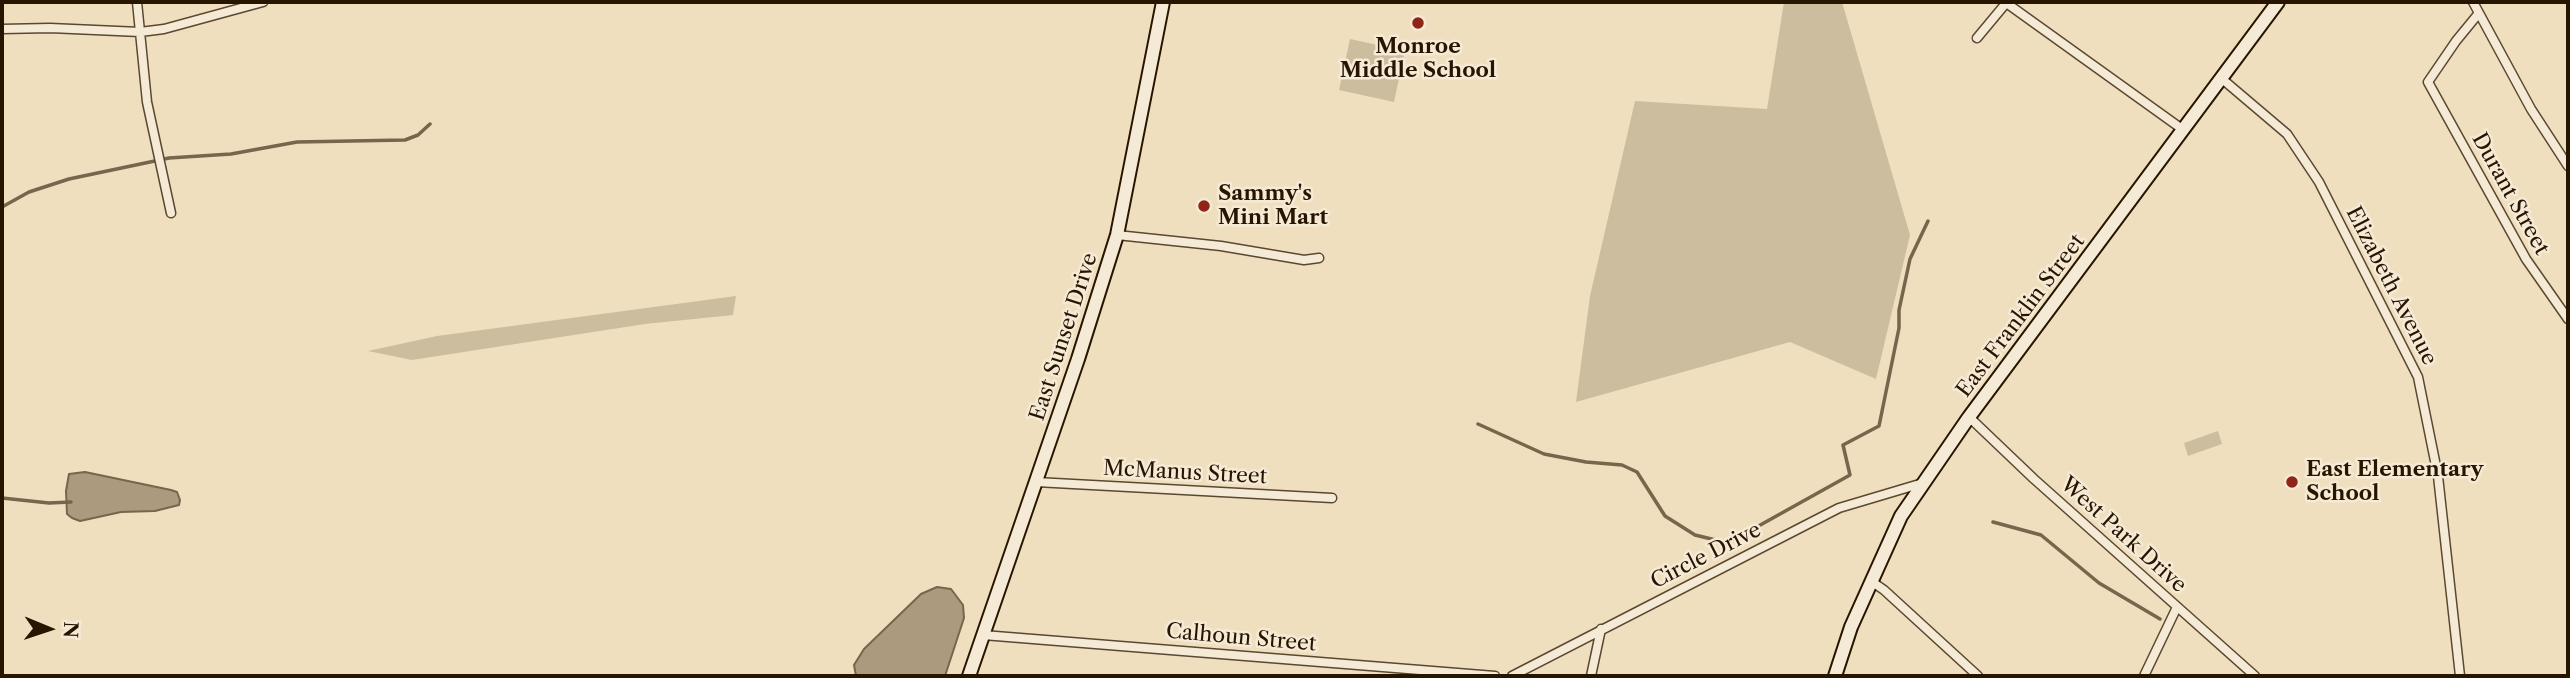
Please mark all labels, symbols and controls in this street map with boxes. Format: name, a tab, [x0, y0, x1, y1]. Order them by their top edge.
marker: Monroe Middle School	[1410, 15, 1426, 31]
place label: Monroe Middle School	[1340, 34, 1496, 84]
street label: Durant Street	[2466, 129, 2554, 259]
place label: Sammy's Mini Mart	[1218, 181, 1328, 231]
marker: Sammy's Mini Mart	[1196, 198, 1212, 214]
street label: Elizabeth Avenue	[2340, 203, 2442, 369]
street label: East Franklin Street	[1952, 230, 2090, 402]
street label: East Sunset Drive	[1025, 250, 1103, 424]
street label: McManus Street	[1102, 456, 1268, 490]
place label: East Elementary School	[2306, 457, 2483, 507]
street label: West Park Drive	[2055, 472, 2191, 598]
marker: East Elementary School	[2284, 474, 2300, 490]
street label: Circle Drive	[1647, 517, 1765, 595]
north arrow	[14, 594, 84, 664]
street label: Calhoun Street	[1165, 619, 1317, 657]
text: N	[59, 621, 82, 638]

